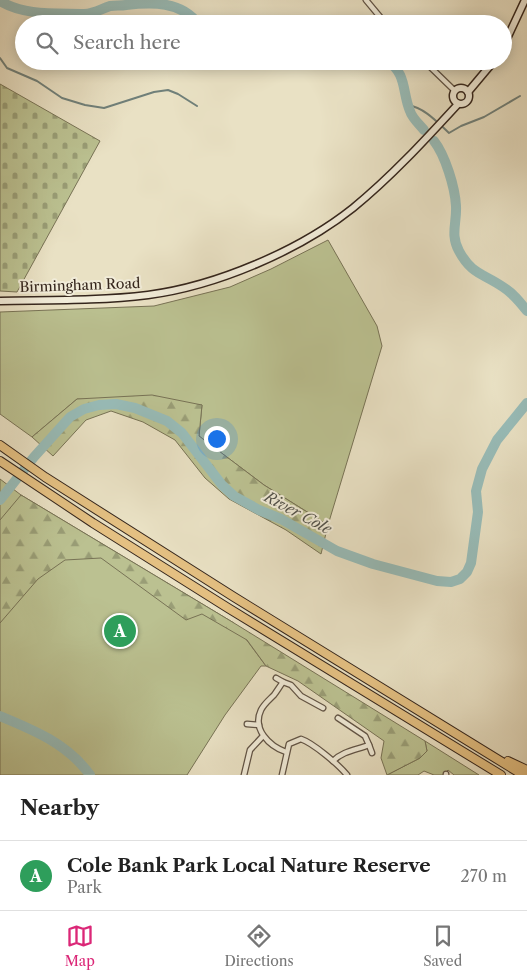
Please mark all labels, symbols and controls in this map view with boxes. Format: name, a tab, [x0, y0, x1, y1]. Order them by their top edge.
search box	[15, 15, 512, 70]
icon: search	[33, 29, 61, 57]
text: Search here	[73, 31, 181, 54]
street label: Birmingham Road	[19, 274, 141, 296]
your location	[204, 426, 230, 452]
water label: River Cole	[261, 487, 336, 538]
pin: A	[104, 612, 136, 650]
text: Nearby	[20, 795, 99, 820]
text: Cole Bank Park Local Nature Reserve	[67, 854, 431, 877]
text: A	[30, 866, 42, 886]
text: 270 m	[461, 866, 507, 886]
text: Park	[67, 877, 102, 897]
tab: Map	[65, 922, 95, 970]
tab: Directions	[224, 922, 294, 970]
tab: Saved	[423, 922, 462, 970]

